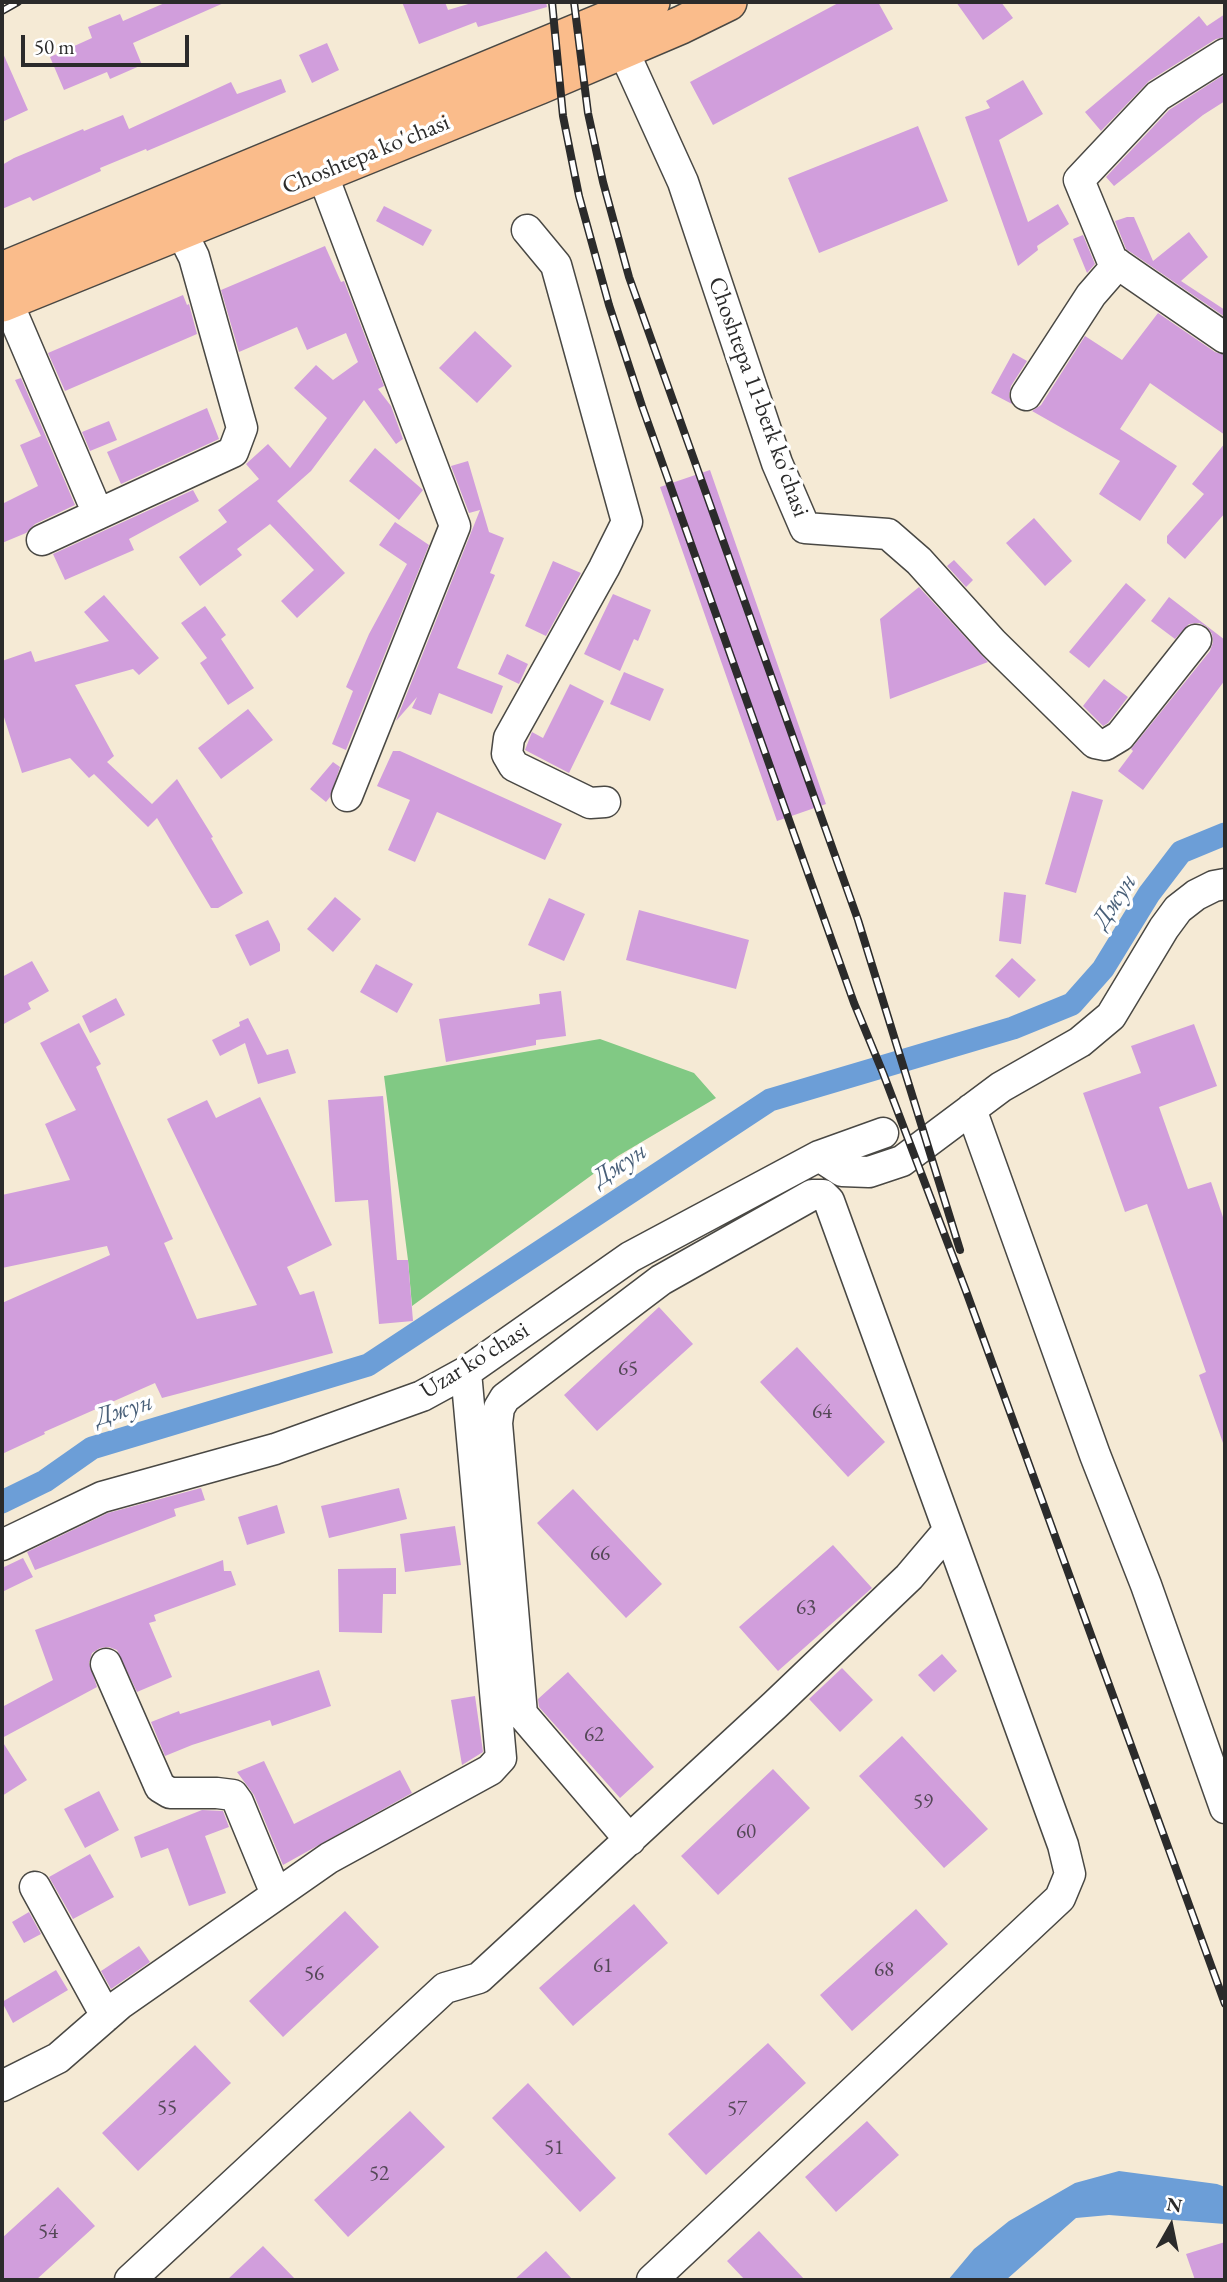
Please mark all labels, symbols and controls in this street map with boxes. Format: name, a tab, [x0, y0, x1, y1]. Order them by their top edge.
scale bar	[24, 21, 192, 65]
text: 50 m	[34, 33, 75, 60]
street label: Choshtepa ko'chasi	[278, 108, 454, 202]
street label: Choshtepa 11-berk ko'chasi	[701, 273, 815, 521]
water label: Джун	[1086, 868, 1144, 934]
water label: Джун	[587, 1136, 653, 1194]
street label: Uzar ko'chasi	[415, 1316, 535, 1406]
house number: 65	[618, 1356, 638, 1382]
water label: Джун	[91, 1386, 157, 1434]
house number: 64	[812, 1399, 832, 1425]
house number: 66	[590, 1541, 610, 1567]
house number: 63	[796, 1595, 816, 1621]
house number: 62	[584, 1722, 604, 1748]
house number: 59	[913, 1789, 933, 1815]
house number: 60	[736, 1819, 756, 1845]
house number: 61	[593, 1953, 613, 1979]
house number: 68	[874, 1957, 894, 1983]
house number: 56	[304, 1961, 324, 1987]
house number: 55	[157, 2095, 177, 2121]
house number: 57	[727, 2096, 747, 2122]
house number: 51	[544, 2135, 564, 2161]
house number: 52	[369, 2161, 389, 2187]
north arrow	[1136, 2191, 1206, 2261]
text: N	[1165, 2191, 1184, 2218]
house number: 54	[38, 2219, 58, 2245]

